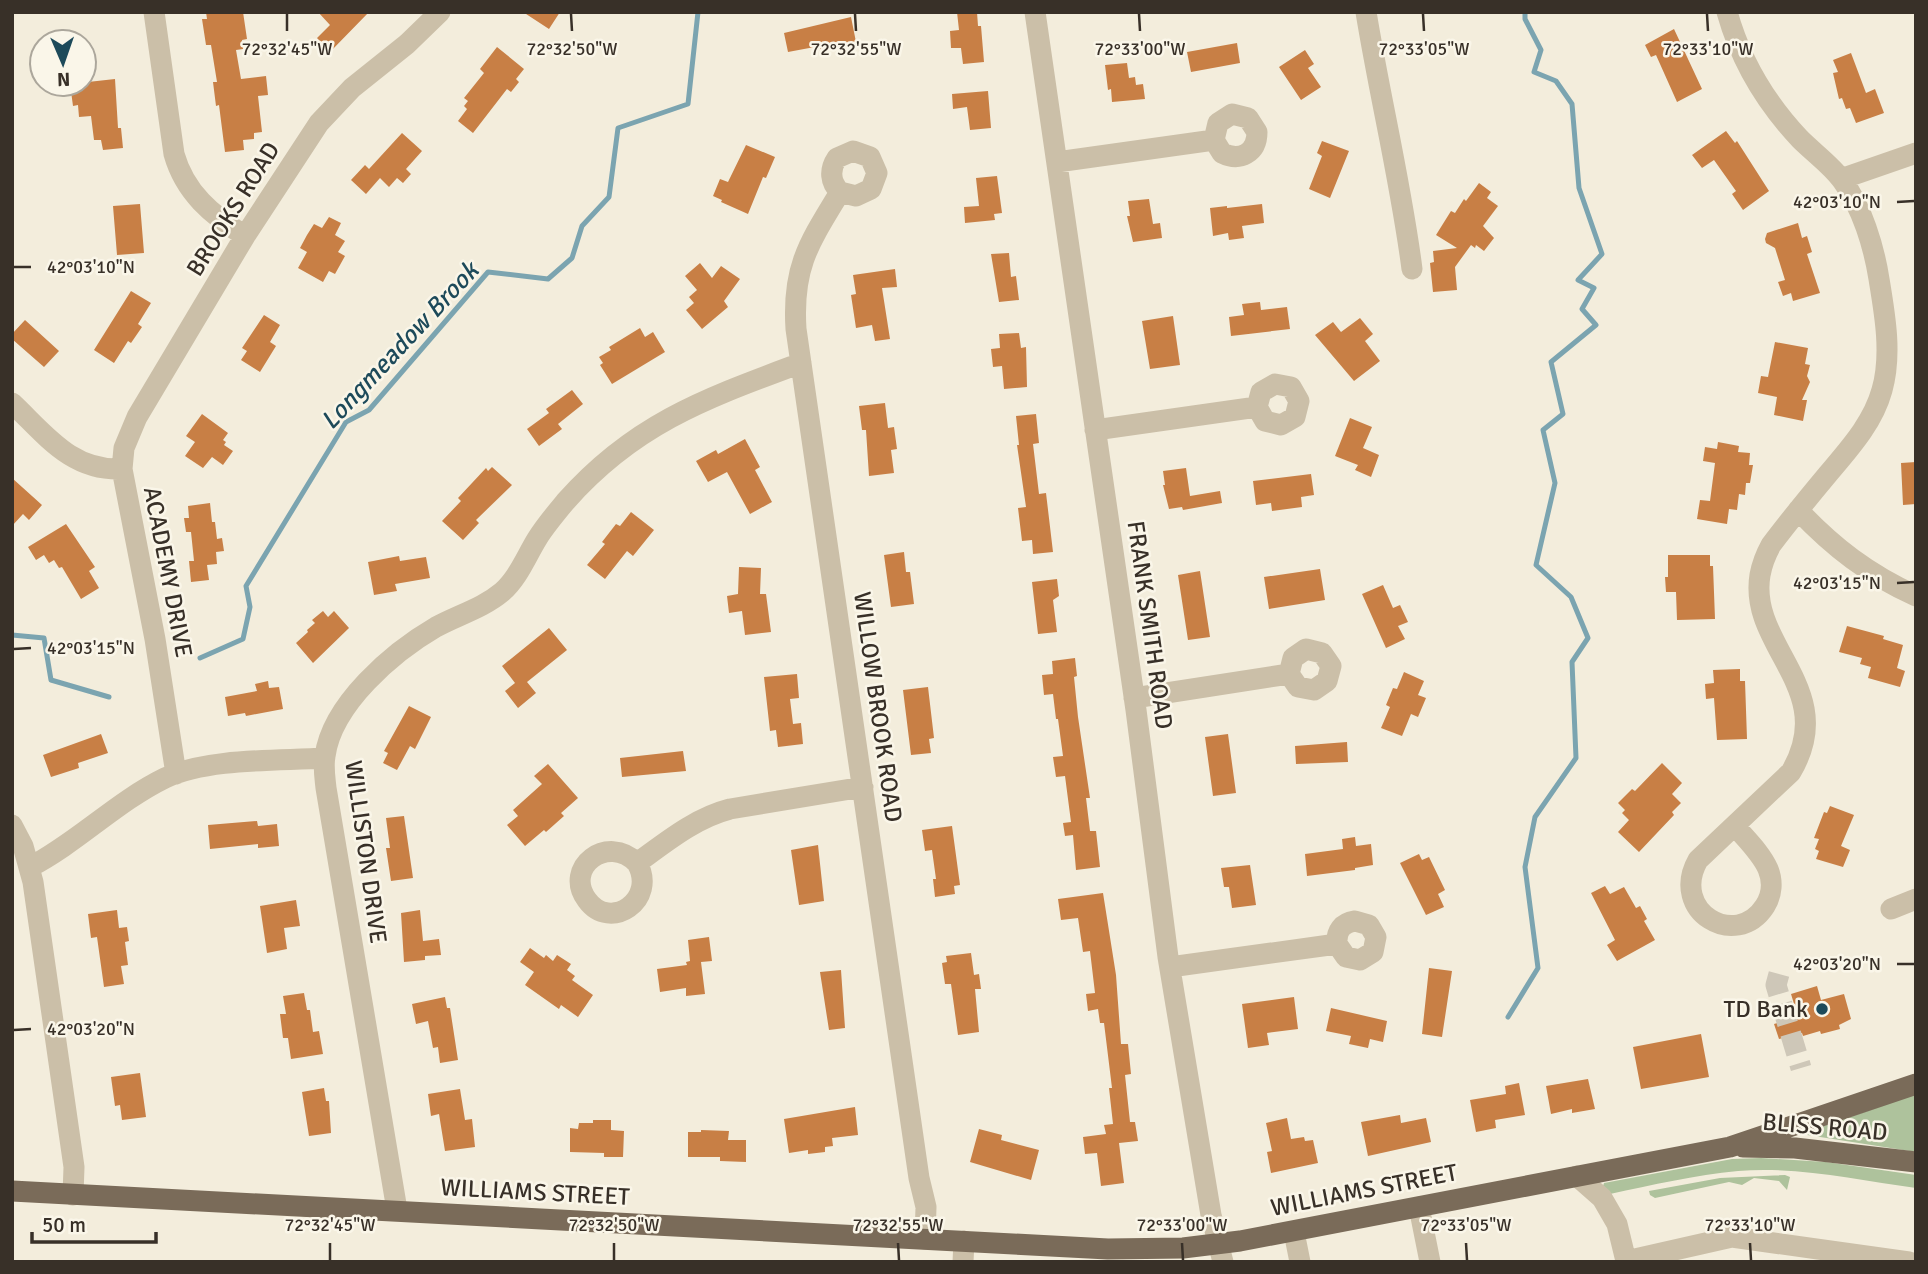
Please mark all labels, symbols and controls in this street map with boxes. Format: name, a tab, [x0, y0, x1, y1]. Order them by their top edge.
north arrow	[28, 28, 98, 98]
text: 72°32'45"W	[242, 38, 332, 60]
text: 72°32'50"W	[527, 38, 617, 60]
text: 72°32'55"W	[811, 38, 901, 60]
text: 72°33'00"W	[1095, 38, 1185, 60]
text: 72°33'05"W	[1379, 38, 1469, 60]
text: 72°33'10"W	[1663, 38, 1753, 60]
text: N	[57, 67, 71, 91]
street label: BROOKS ROAD	[180, 136, 286, 282]
text: 42°03'10"N	[1793, 191, 1881, 213]
water label: Longmeadow Brook	[314, 254, 487, 436]
text: 42°03'10"N	[47, 256, 135, 278]
street label: ACADEMY DRIVE	[137, 484, 199, 660]
street label: FRANK SMITH ROAD	[1121, 519, 1179, 731]
text: 42°03'15"N	[1793, 572, 1881, 594]
street label: WILLOW BROOK ROAD	[847, 590, 909, 824]
text: 42°03'15"N	[47, 637, 135, 659]
street label: WILLISTON DRIVE	[338, 758, 394, 946]
text: 42°03'20"N	[1793, 953, 1881, 975]
place label: TD Bank	[1724, 994, 1808, 1024]
marker: TD Bank	[1814, 1001, 1830, 1017]
text: 42°03'20"N	[47, 1018, 135, 1040]
street label: BLISS ROAD	[1761, 1107, 1889, 1147]
street label: WILLIAMS STREET	[1268, 1157, 1460, 1223]
street label: WILLIAMS STREET	[440, 1172, 631, 1212]
scale bar	[32, 1200, 156, 1244]
text: 50 m	[42, 1212, 86, 1238]
text: 72°32'45"W	[285, 1214, 375, 1236]
text: 72°32'50"W	[569, 1214, 659, 1236]
text: 72°32'55"W	[853, 1214, 943, 1236]
text: 72°33'00"W	[1137, 1214, 1227, 1236]
text: 72°33'05"W	[1421, 1214, 1511, 1236]
text: 72°33'10"W	[1705, 1214, 1795, 1236]

